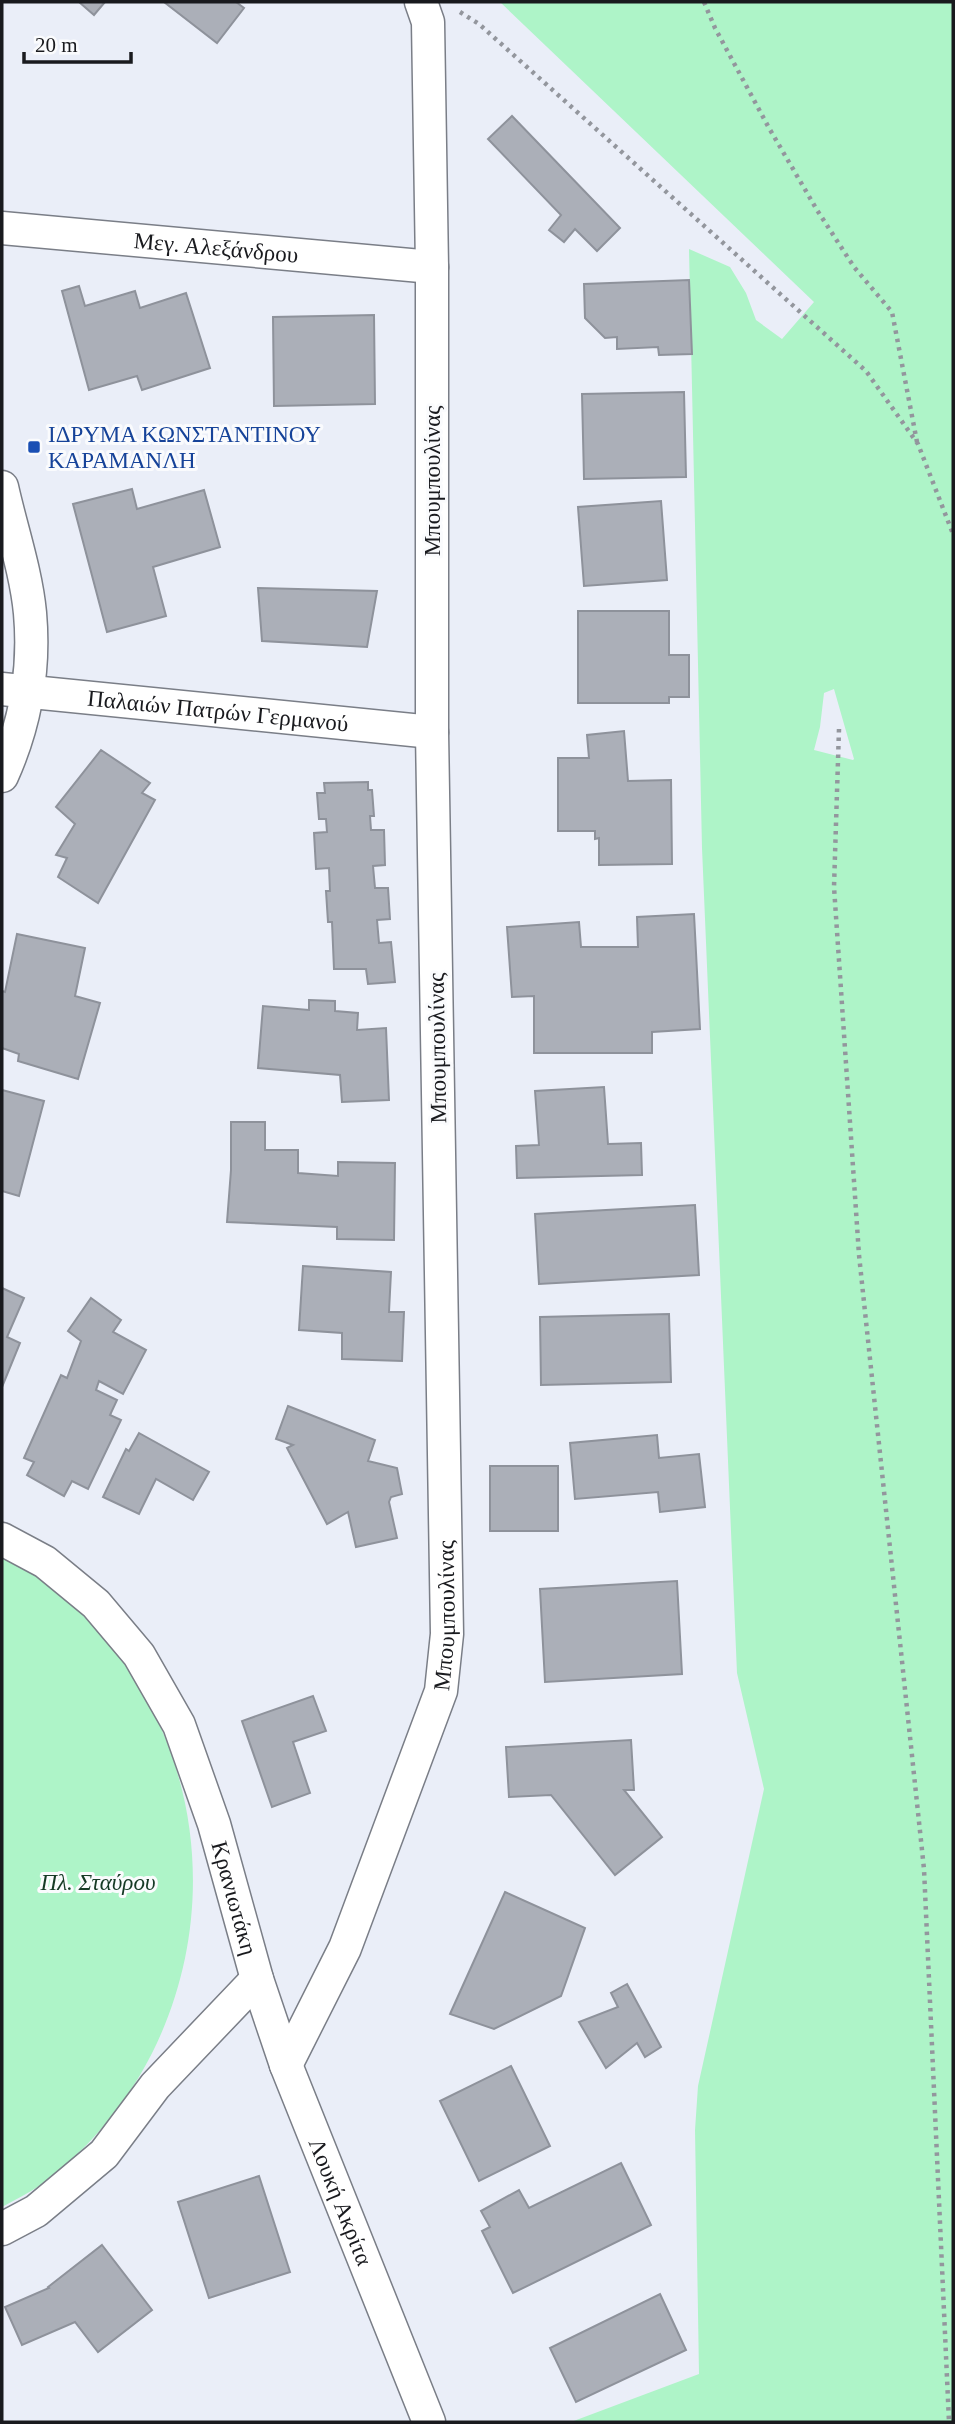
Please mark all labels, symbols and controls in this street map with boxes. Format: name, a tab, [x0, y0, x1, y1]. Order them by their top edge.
scale bar	[24, 21, 131, 65]
text: 20 m	[35, 33, 78, 57]
street label: Μεγ. Αλεξάνδρου	[133, 228, 299, 268]
street label: Μπουμπουλίνας	[420, 406, 445, 556]
place label: ΙΔΡΥΜΑ ΚΩΝΣΤΑΝΤΙΝΟΥ ΚΑΡΑΜΑΝΛΗ	[48, 422, 321, 473]
marker: ΙΔΡΥΜΑ ΚΩΝΣΤΑΝΤΙΝΟΥ ΚΑΡΑΜΑΝΛΗ	[26, 439, 42, 455]
street label: Παλαιών Πατρών Γερμανού	[86, 686, 350, 737]
street label: Μπουμπουλίνας	[424, 972, 451, 1124]
street label: Μπουμπουλίνας	[429, 1540, 460, 1692]
street label: Κρανιωτάκη	[206, 1839, 262, 1958]
park label: Πλ. Σταύρου	[40, 1870, 155, 1895]
street label: Λουκή Ακρίτα	[304, 2135, 377, 2269]

